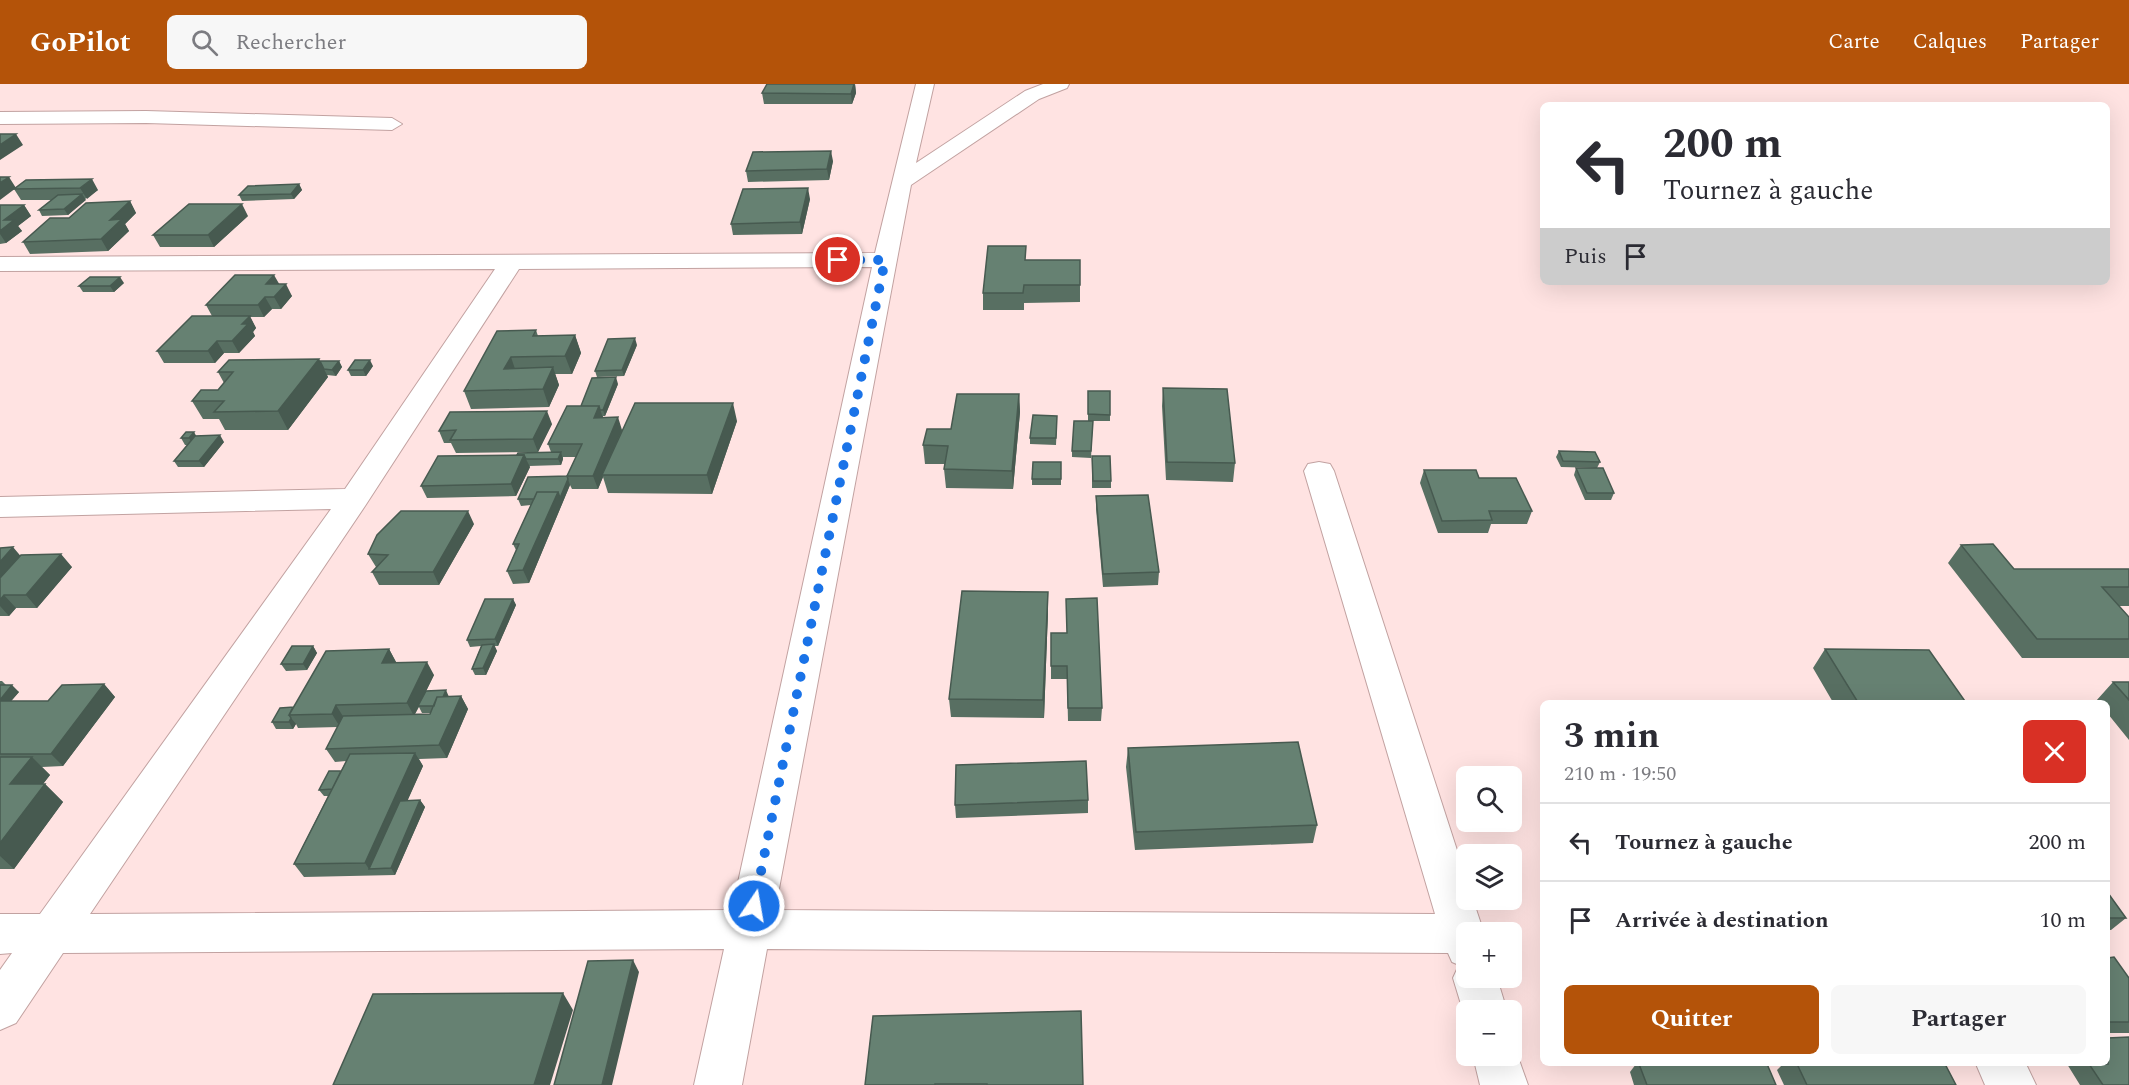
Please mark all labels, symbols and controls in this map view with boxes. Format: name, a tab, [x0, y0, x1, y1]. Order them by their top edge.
search box	[167, 15, 587, 69]
text: GoPilot	[30, 21, 131, 64]
icon: search	[188, 26, 221, 59]
text: Rechercher	[236, 26, 346, 59]
text: Carte	[1828, 26, 1880, 58]
text: Calques	[1913, 26, 1987, 58]
text: Partager	[2020, 26, 2099, 58]
text: 200 m	[1663, 113, 1782, 176]
icon: left	[1564, 126, 1642, 204]
text: Tournez à gauche	[1663, 170, 1873, 212]
pin	[812, 234, 863, 285]
text: Puis	[1564, 240, 1607, 273]
icon: arrive	[1619, 240, 1652, 273]
icon: arrive	[821, 243, 854, 276]
text: 3 min	[1564, 709, 1660, 764]
button: close	[2023, 720, 2086, 783]
text: 210 m · 19:50	[1564, 759, 1676, 789]
map controls	[1456, 766, 1522, 1066]
button: search	[1456, 766, 1522, 832]
icon: left	[1564, 826, 1597, 859]
text: Tournez à gauche	[1615, 826, 1793, 859]
text: 200 m	[2029, 826, 2086, 859]
button: layers	[1456, 844, 1522, 910]
position arrow	[722, 874, 786, 938]
icon: arrive	[1564, 904, 1597, 937]
text: Arrivée à destination	[1615, 904, 1829, 937]
text: 10 m	[2040, 904, 2086, 937]
button: +	[1456, 922, 1522, 988]
button: Quitter	[1564, 985, 1819, 1054]
button: Partager	[1831, 985, 2086, 1054]
button: −	[1456, 1000, 1522, 1066]

